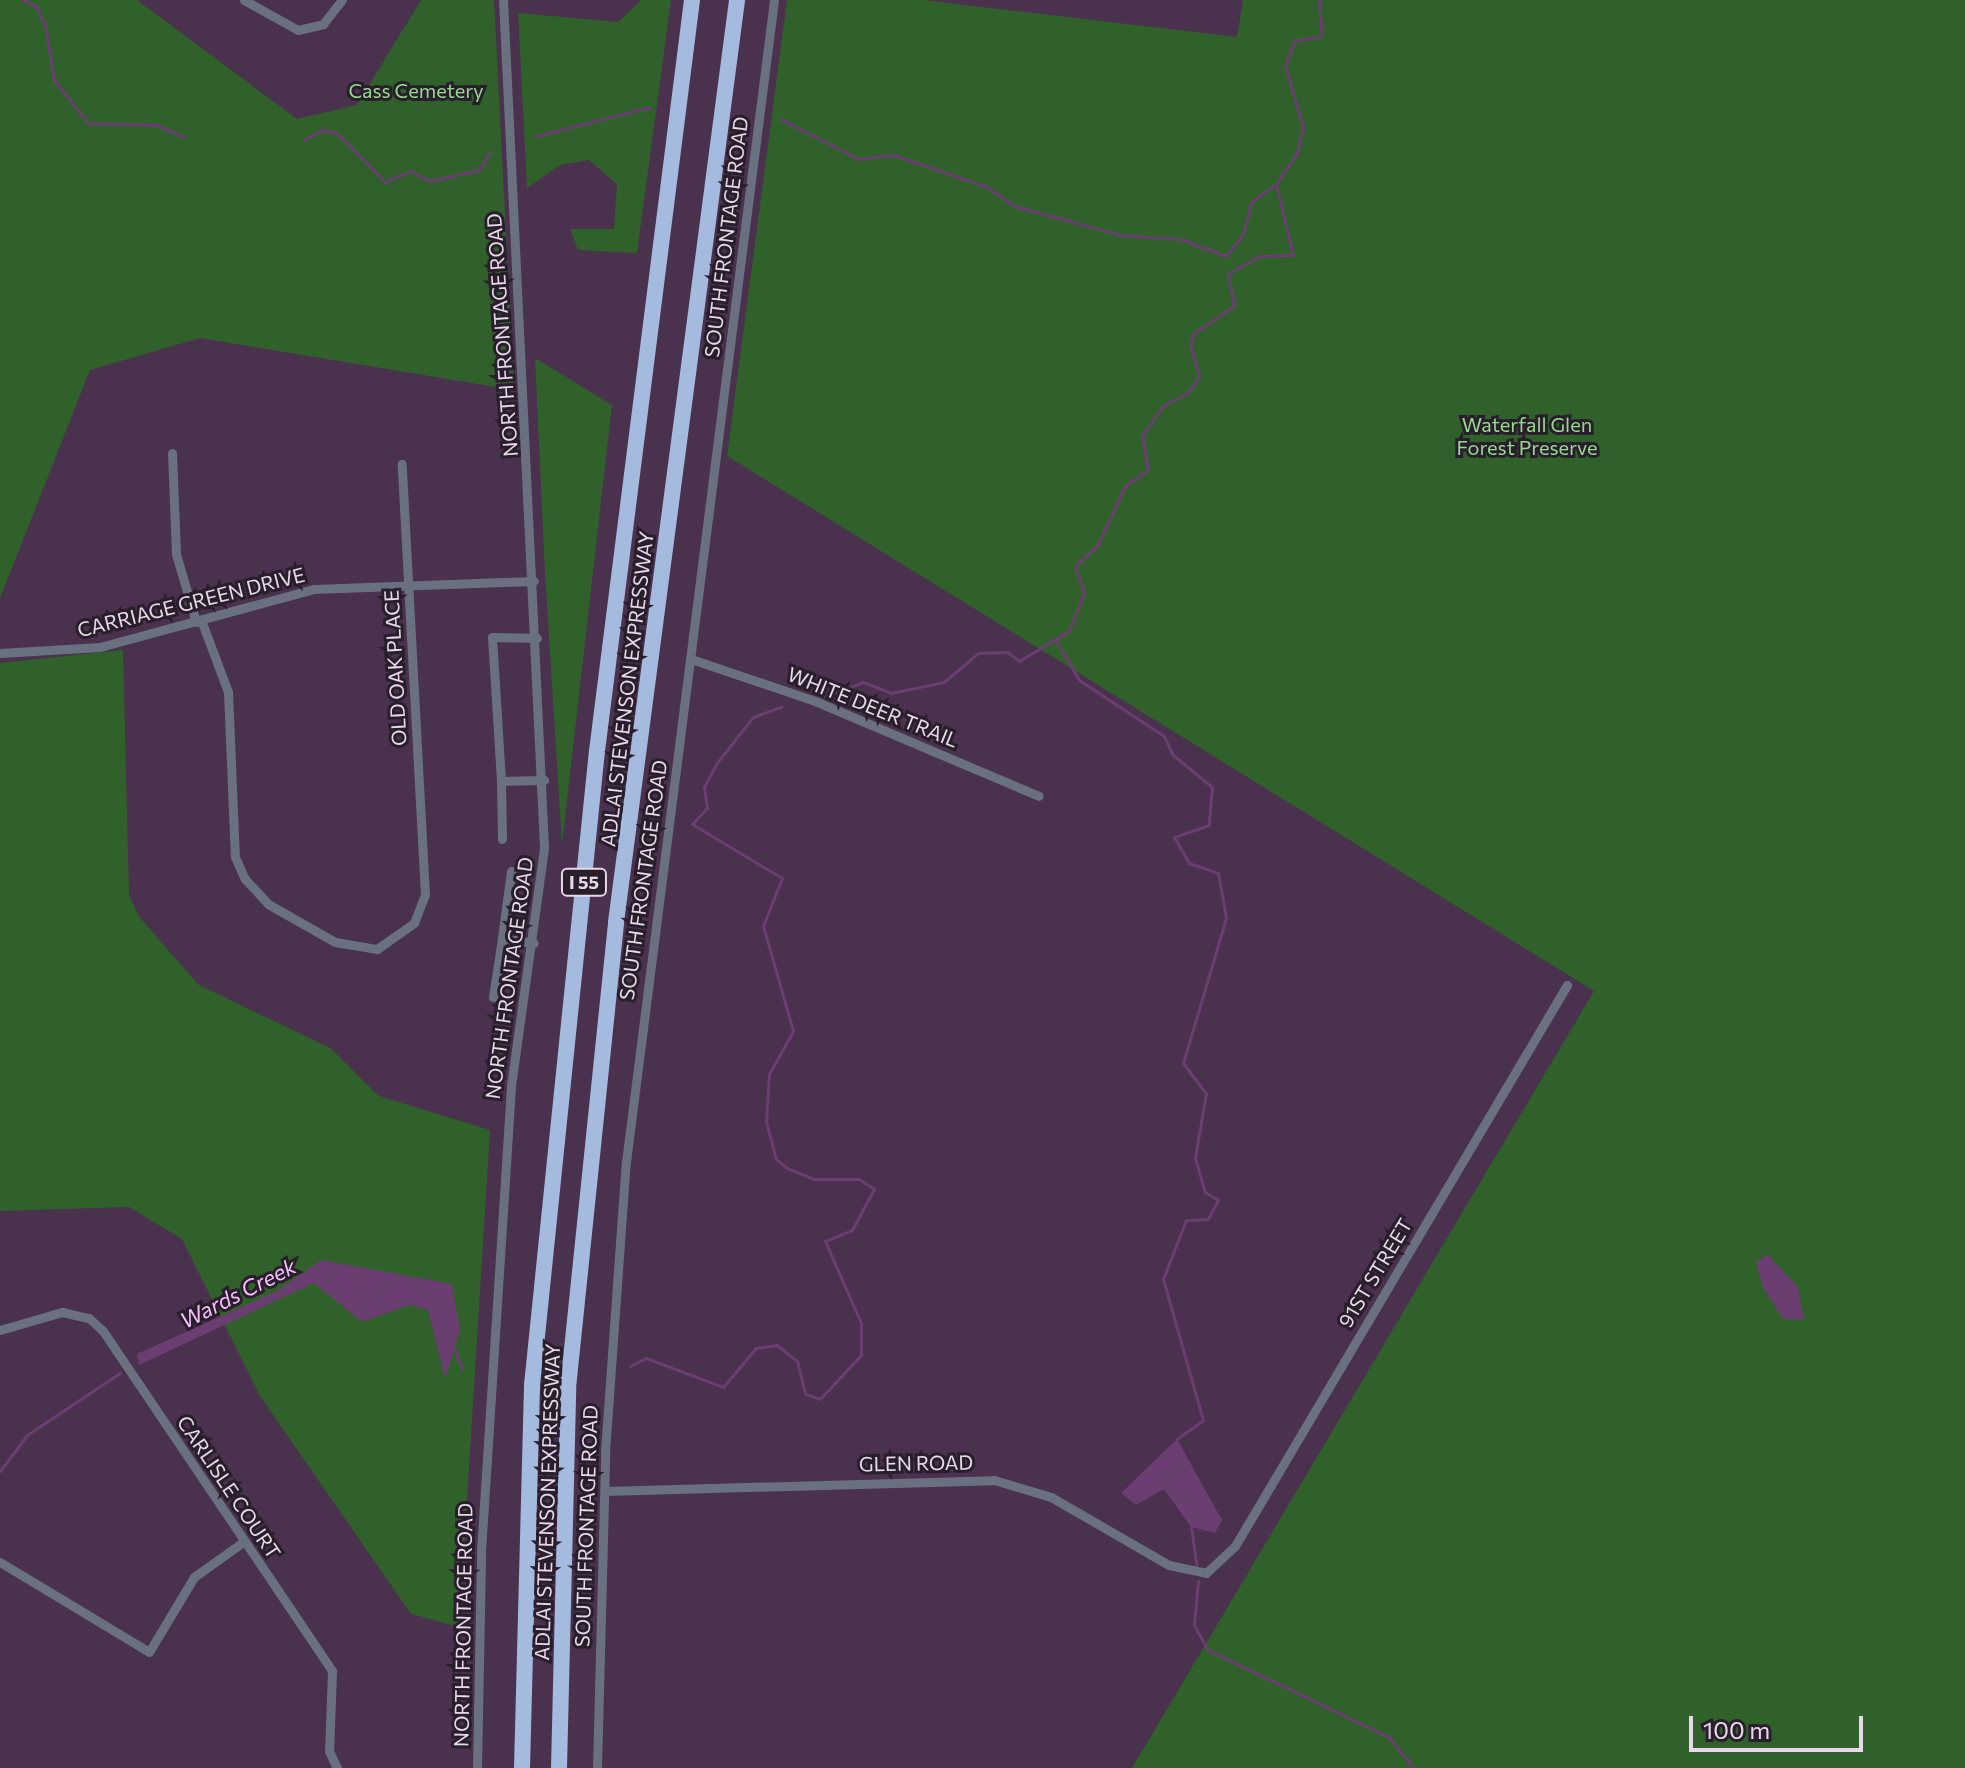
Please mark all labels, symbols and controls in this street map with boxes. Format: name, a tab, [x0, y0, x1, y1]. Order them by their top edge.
park label: Cass Cemetery	[348, 78, 484, 102]
street label: SOUTH FRONTAGE ROAD	[699, 115, 753, 359]
street label: NORTH FRONTAGE ROAD	[482, 212, 522, 458]
park label: Waterfall Glen Forest Preserve	[1456, 413, 1598, 460]
street label: ADLAI STEVENSON EXPRESSWAY	[596, 530, 658, 848]
street label: CARRIAGE GREEN DRIVE	[75, 562, 307, 642]
street label: OLD OAK PLACE	[379, 590, 411, 746]
street label: WHITE DEER TRAIL	[784, 662, 962, 752]
street label: SOUTH FRONTAGE ROAD	[614, 758, 672, 1002]
street label: NORTH FRONTAGE ROAD	[480, 855, 538, 1101]
road number: I 55	[560, 868, 608, 896]
street label: 91ST STREET	[1333, 1214, 1417, 1332]
water label: Wards Creek	[176, 1252, 300, 1334]
street label: ADLAI STEVENSON EXPRESSWAY	[529, 1343, 565, 1661]
street label: SOUTH FRONTAGE ROAD	[570, 1405, 602, 1647]
street label: CARLISLE COURT	[172, 1411, 286, 1563]
street label: GLEN ROAD	[859, 1450, 973, 1476]
street label: NORTH FRONTAGE ROAD	[449, 1503, 477, 1747]
scale bar	[1693, 1700, 1867, 1750]
text: 100 m	[1703, 1715, 1770, 1744]

